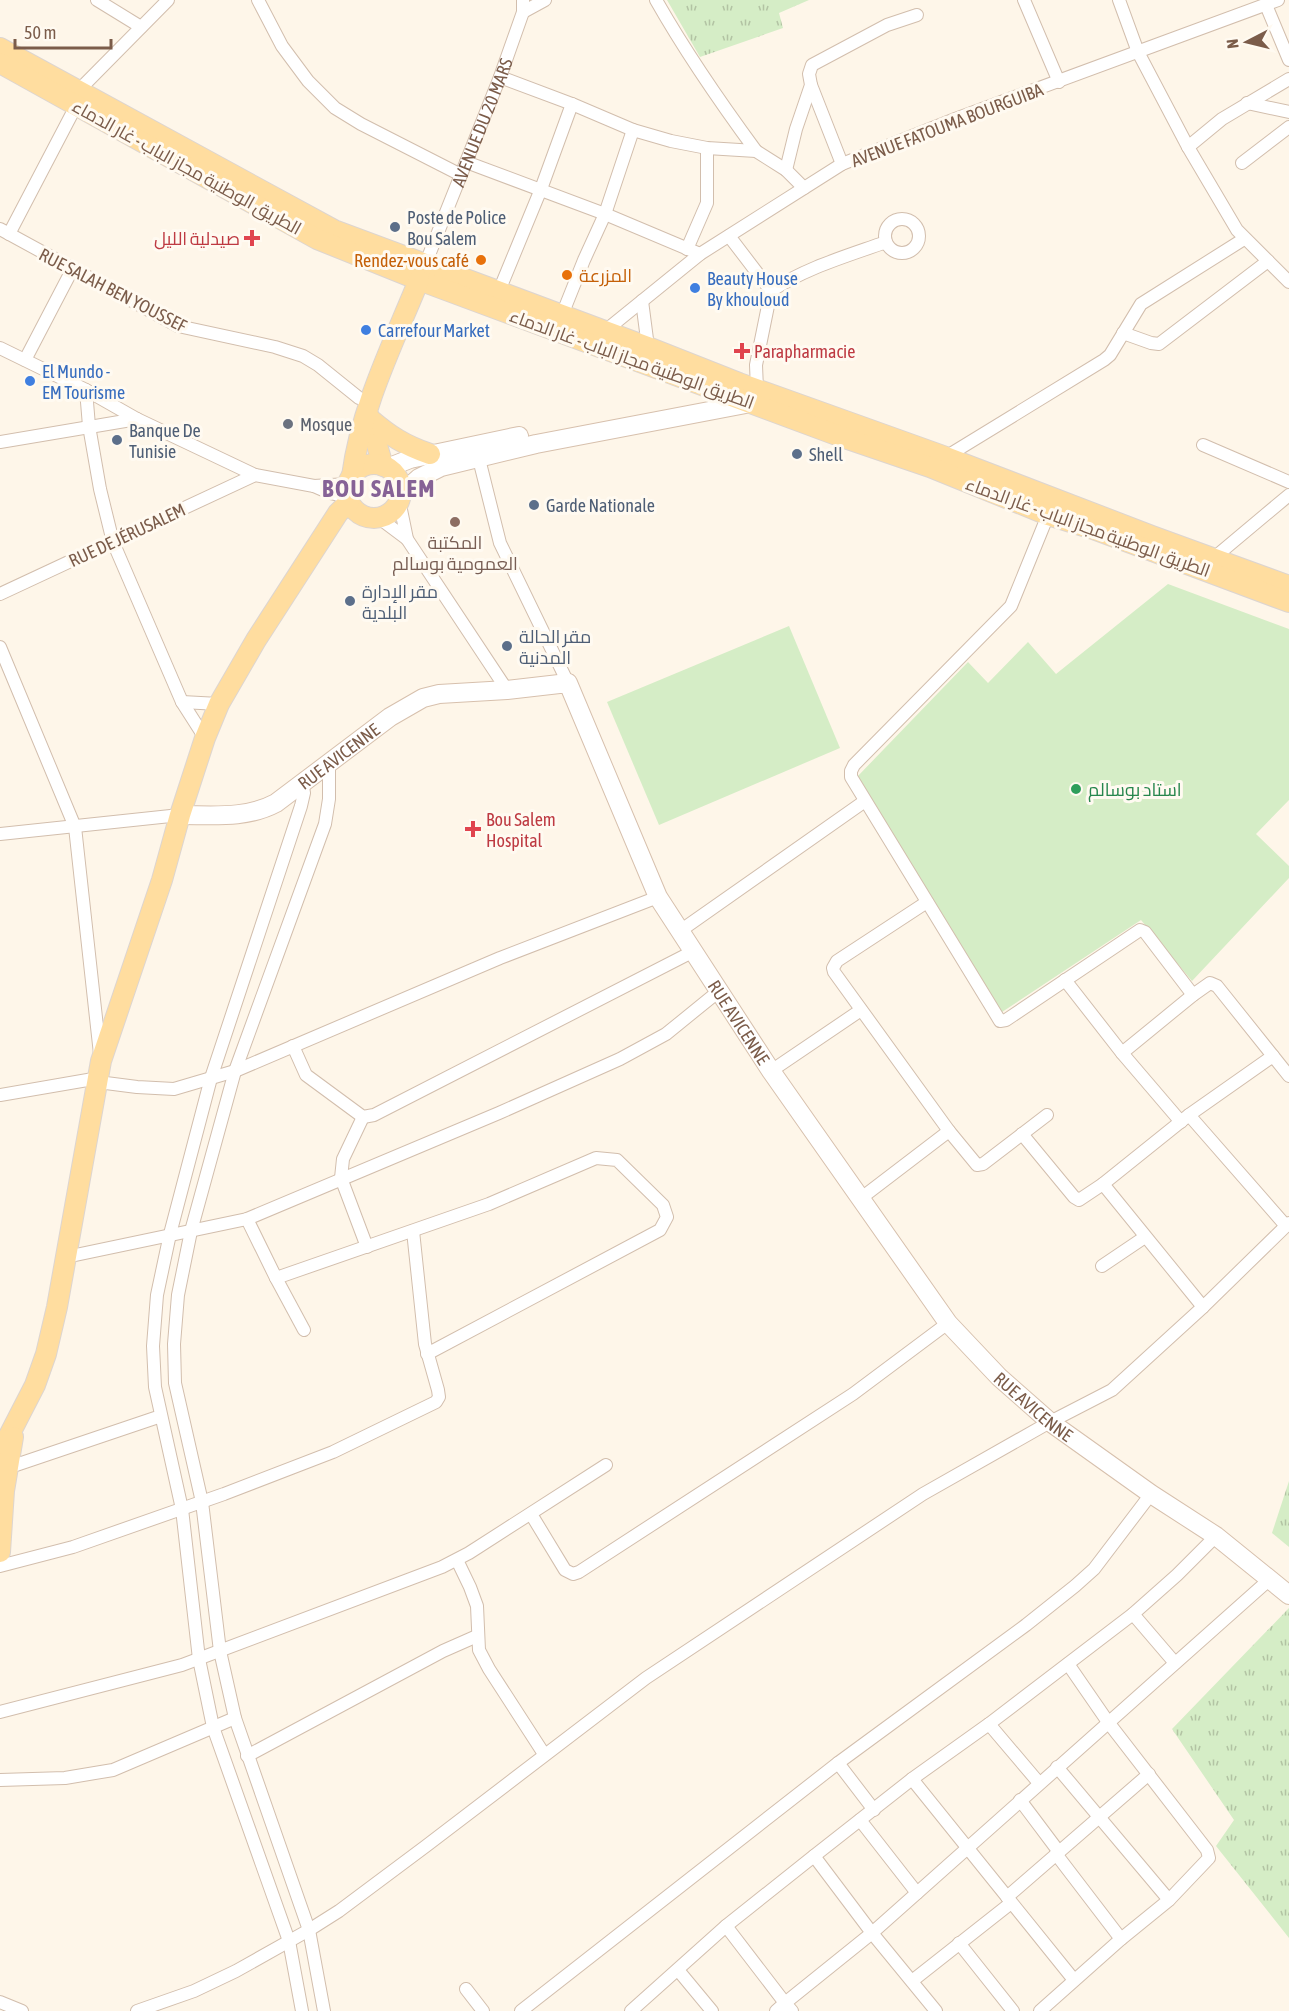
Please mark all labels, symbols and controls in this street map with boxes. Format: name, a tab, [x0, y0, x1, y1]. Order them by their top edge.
scale bar	[15, 12, 111, 50]
north arrow	[1217, 12, 1277, 72]
text: 50 m	[24, 22, 56, 43]
text: N	[1223, 38, 1242, 50]
street label: AVENUE DU 20 MARS	[447, 55, 517, 190]
street label: AVENUE FATOUMA BOURGUIBA	[848, 79, 1046, 171]
street label: الطريق الوطنية مجاز الباب - غار الدماء	[68, 95, 305, 241]
place label: Poste de Police Bou Salem	[407, 207, 506, 249]
marker: Poste de Police Bou Salem	[388, 220, 402, 234]
place label: صيدلية الليل	[154, 228, 240, 250]
marker: صيدلية الليل	[245, 231, 259, 245]
street label: RUE SALAH BEN YOUSSEF	[36, 244, 191, 337]
place label: Rendez-vous café	[354, 250, 469, 271]
marker: Rendez-vous café	[474, 253, 488, 267]
place label: المزرعة	[579, 265, 632, 287]
marker: المزرعة	[560, 268, 574, 282]
place label: Beauty House By khouloud	[707, 268, 798, 310]
marker: Beauty House By khouloud	[688, 281, 702, 295]
street label: الطريق الوطنية مجاز الباب - غار الدماء	[506, 305, 757, 415]
place label: Carrefour Market	[378, 320, 490, 341]
marker: Carrefour Market	[359, 323, 373, 337]
place label: Parapharmacie	[754, 341, 855, 362]
marker: Parapharmacie	[735, 344, 749, 358]
place label: El Mundo - EM Tourisme	[42, 361, 125, 403]
marker: El Mundo - EM Tourisme	[23, 374, 37, 388]
place label: Mosque	[300, 414, 352, 435]
marker: Mosque	[281, 417, 295, 431]
place label: Banque De Tunisie	[129, 420, 201, 462]
marker: Banque De Tunisie	[110, 433, 124, 447]
place label: Shell	[809, 444, 843, 465]
marker: Shell	[790, 447, 804, 461]
street label: الطريق الوطنية مجاز الباب - غار الدماء	[962, 473, 1213, 583]
district label: BOU SALEM	[322, 475, 436, 502]
place label: Garde Nationale	[546, 495, 655, 516]
marker: Garde Nationale	[527, 498, 541, 512]
street label: RUE DE JÉRUSALEM	[65, 499, 189, 571]
marker: المكتبة العمومية بوسالم	[448, 515, 462, 529]
place label: المكتبة العمومية بوسالم	[392, 532, 518, 576]
place label: مقر الإدارة البلدية	[362, 581, 438, 623]
marker: مقر الإدارة البلدية	[343, 594, 357, 608]
place label: مقر الحالة المدنية	[519, 626, 591, 668]
marker: مقر الحالة المدنية	[500, 639, 514, 653]
street label: RUE AVICENNE	[294, 718, 383, 793]
place label: استاد بوسالم	[1088, 779, 1182, 802]
marker: استاد بوسالم	[1069, 782, 1083, 796]
place label: Bou Salem Hospital	[486, 809, 556, 851]
marker: Bou Salem Hospital	[464, 820, 482, 838]
street label: RUE AVICENNE	[704, 976, 774, 1068]
street label: RUE AVICENNE	[990, 1367, 1077, 1446]

